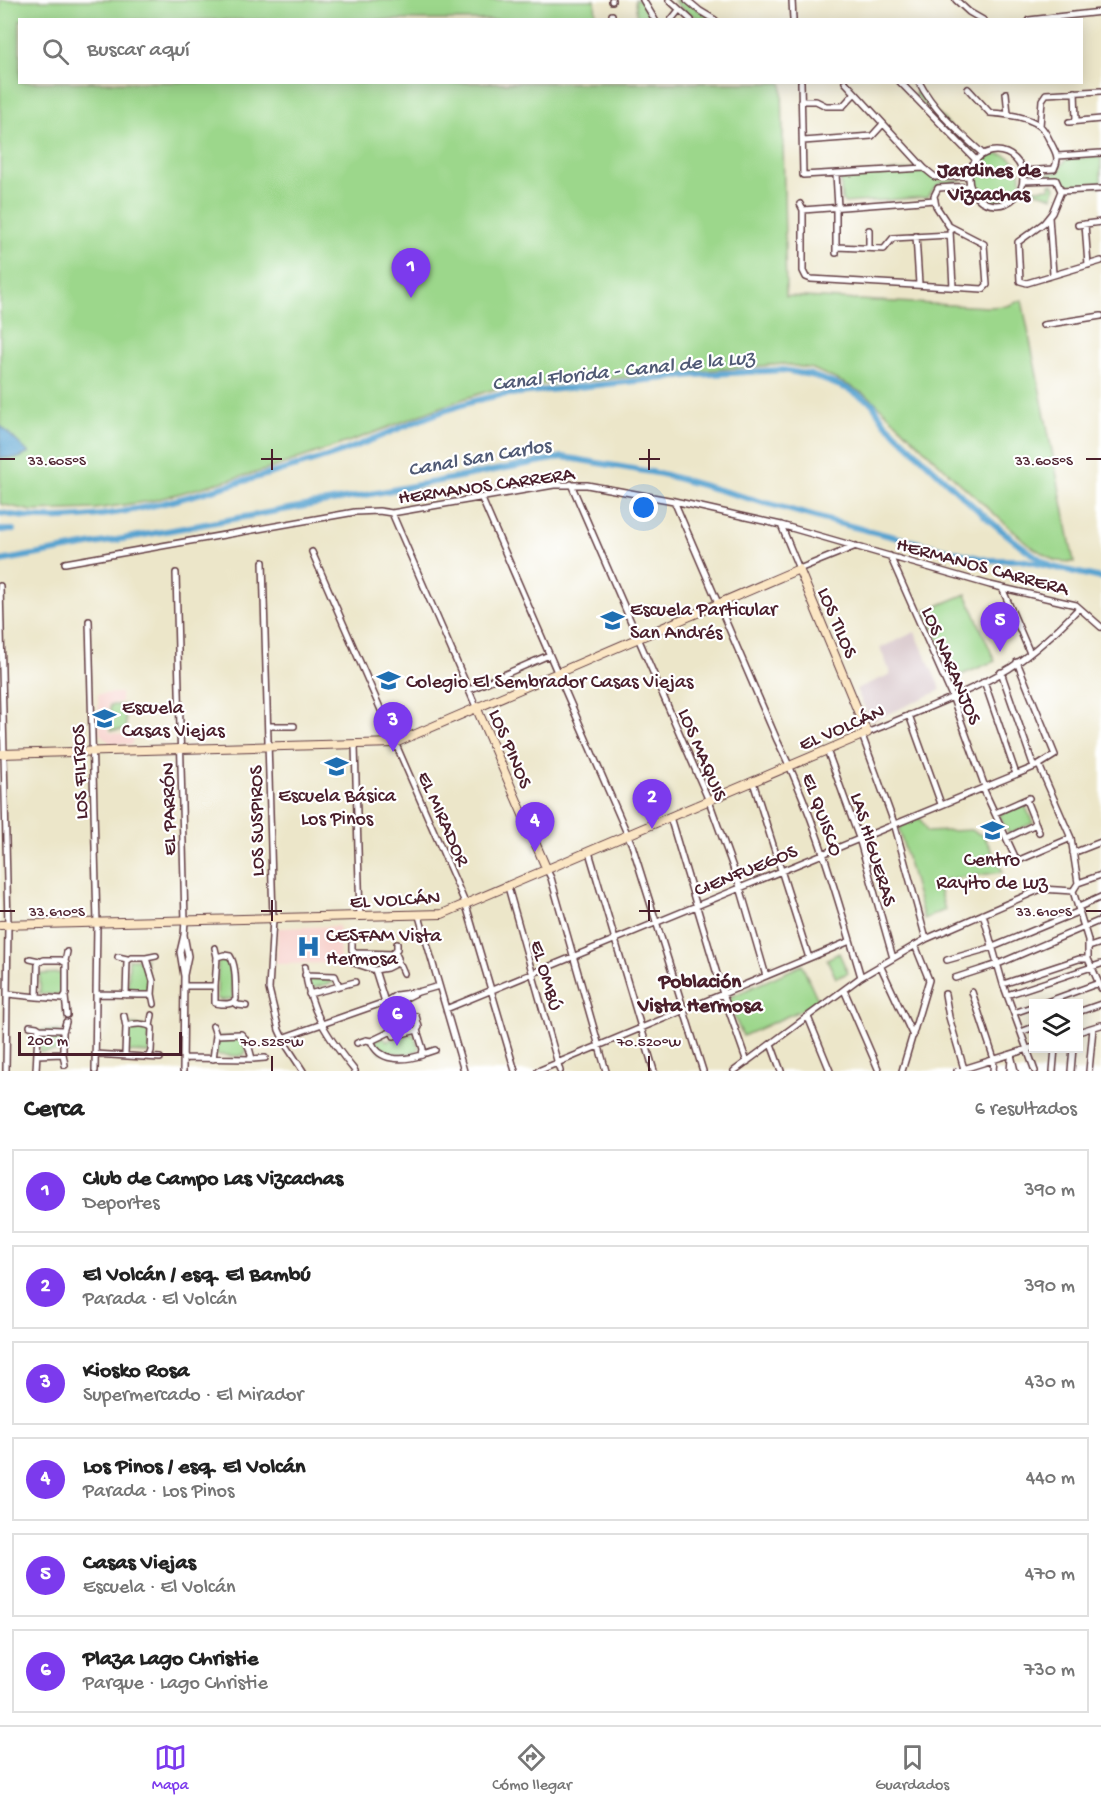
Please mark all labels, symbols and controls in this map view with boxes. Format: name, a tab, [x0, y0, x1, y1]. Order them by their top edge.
search box	[18, 18, 1083, 84]
icon: search	[39, 35, 72, 68]
text: Buscar aquí	[87, 38, 190, 64]
district label: Jardines de Vizcachas	[936, 160, 1042, 209]
pin: 1	[392, 248, 430, 298]
water label: Canal Florida - Canal de la Luz	[491, 346, 757, 399]
water label: Canal San Carlos	[406, 434, 555, 484]
text: 33.605°S	[27, 453, 86, 471]
text: 33.605°S	[1014, 453, 1073, 471]
street label: HERMANOS CARRERA	[397, 464, 577, 511]
your location	[629, 493, 658, 522]
street label: HERMANOS CARRERA	[893, 534, 1072, 603]
street label: LOS TILOS	[811, 585, 861, 663]
place label: Escuela Particular San Andrés	[630, 600, 779, 646]
pin: 5	[980, 602, 1020, 652]
street label: LOS NARANJOS	[915, 604, 985, 729]
school or university icon: Escuela Particular San Andrés	[599, 607, 625, 633]
school or university icon: Colegio El Sembrador Casas Viejas	[375, 667, 401, 693]
place label: Colegio El Sembrador Casas Viejas	[406, 672, 694, 695]
place label: Escuela Casas Viejas	[122, 698, 225, 744]
street label: EL VOLCÁN	[795, 699, 889, 758]
pin: 3	[374, 702, 412, 752]
school or university icon: Escuela Casas Viejas	[91, 705, 117, 731]
street label: LOS PINOS	[482, 706, 536, 793]
street label: LOS MAQUIS	[671, 706, 731, 806]
street label: LOS FILTROS	[68, 723, 95, 820]
school or university icon: Escuela Básica Los Pinos	[324, 753, 350, 779]
street label: EL PARRÓN	[158, 762, 183, 856]
street label: LOS SUSPIROS	[246, 764, 271, 877]
street label: EL MIRADOR	[411, 769, 473, 872]
street label: EL QUISCO	[795, 771, 846, 860]
pin: 2	[632, 780, 672, 829]
place label: Escuela Básica Los Pinos	[278, 786, 397, 832]
street label: LAS HIGUERAS	[843, 790, 900, 910]
pin: 4	[516, 802, 554, 852]
school or university icon: Centro Rayito de Luz	[979, 818, 1005, 844]
street label: CIENFUEGOS	[691, 841, 802, 903]
place label: Centro Rayito de Luz	[936, 850, 1049, 896]
street label: EL VOLCÁN	[349, 886, 441, 915]
text: 33.610°S	[28, 904, 85, 922]
text: 33.610°S	[1015, 904, 1072, 922]
place label: CESFAM Vista Hermosa	[326, 926, 442, 972]
hospital icon: CESFAM Vista Hermosa	[295, 933, 321, 959]
street label: EL OMBÚ	[524, 938, 567, 1014]
district label: Población Vista Hermosa	[637, 971, 764, 1020]
pin: 6	[378, 996, 416, 1046]
map controls	[1029, 999, 1083, 1053]
button: layers	[1029, 999, 1083, 1053]
scale bar	[18, 1029, 182, 1056]
text: 200 m	[27, 1033, 68, 1052]
text: 70.525°W	[239, 1034, 304, 1052]
text: 70.520°W	[616, 1034, 681, 1052]
text: Cerca	[24, 1095, 84, 1126]
text: 6 resultados	[975, 1099, 1077, 1122]
text: Club de Campo Las Vizcachas	[83, 1167, 343, 1193]
text: 1	[41, 1180, 50, 1203]
text: 390 m	[1024, 1180, 1075, 1203]
text: Deportes	[83, 1193, 160, 1216]
text: El Volcán / esq. El Bambú	[83, 1263, 311, 1289]
text: 2	[41, 1276, 50, 1299]
text: 390 m	[1024, 1276, 1075, 1299]
text: Parada · El Volcán	[83, 1289, 237, 1312]
text: Kiosko Rosa	[83, 1359, 189, 1385]
text: 3	[40, 1372, 51, 1395]
text: 430 m	[1025, 1372, 1075, 1395]
text: Supermercado · El Mirador	[83, 1385, 303, 1408]
text: Los Pinos / esq. El Volcán	[83, 1455, 306, 1481]
text: 4	[41, 1468, 50, 1491]
text: 440 m	[1026, 1468, 1075, 1491]
text: Parada · Los Pinos	[83, 1481, 234, 1504]
text: Casas Viejas	[83, 1551, 196, 1577]
text: 5	[40, 1564, 51, 1587]
text: 470 m	[1025, 1564, 1075, 1587]
text: Escuela · El Volcán	[83, 1577, 236, 1600]
text: Plaza Lago Christie	[83, 1647, 258, 1673]
text: 6	[40, 1660, 51, 1683]
text: 730 m	[1024, 1660, 1075, 1683]
text: Parque · Lago Christie	[83, 1673, 268, 1696]
tab: Mapa	[152, 1741, 189, 1796]
tab: Cómo llegar	[492, 1741, 572, 1796]
tab: Guardados	[875, 1741, 949, 1796]

